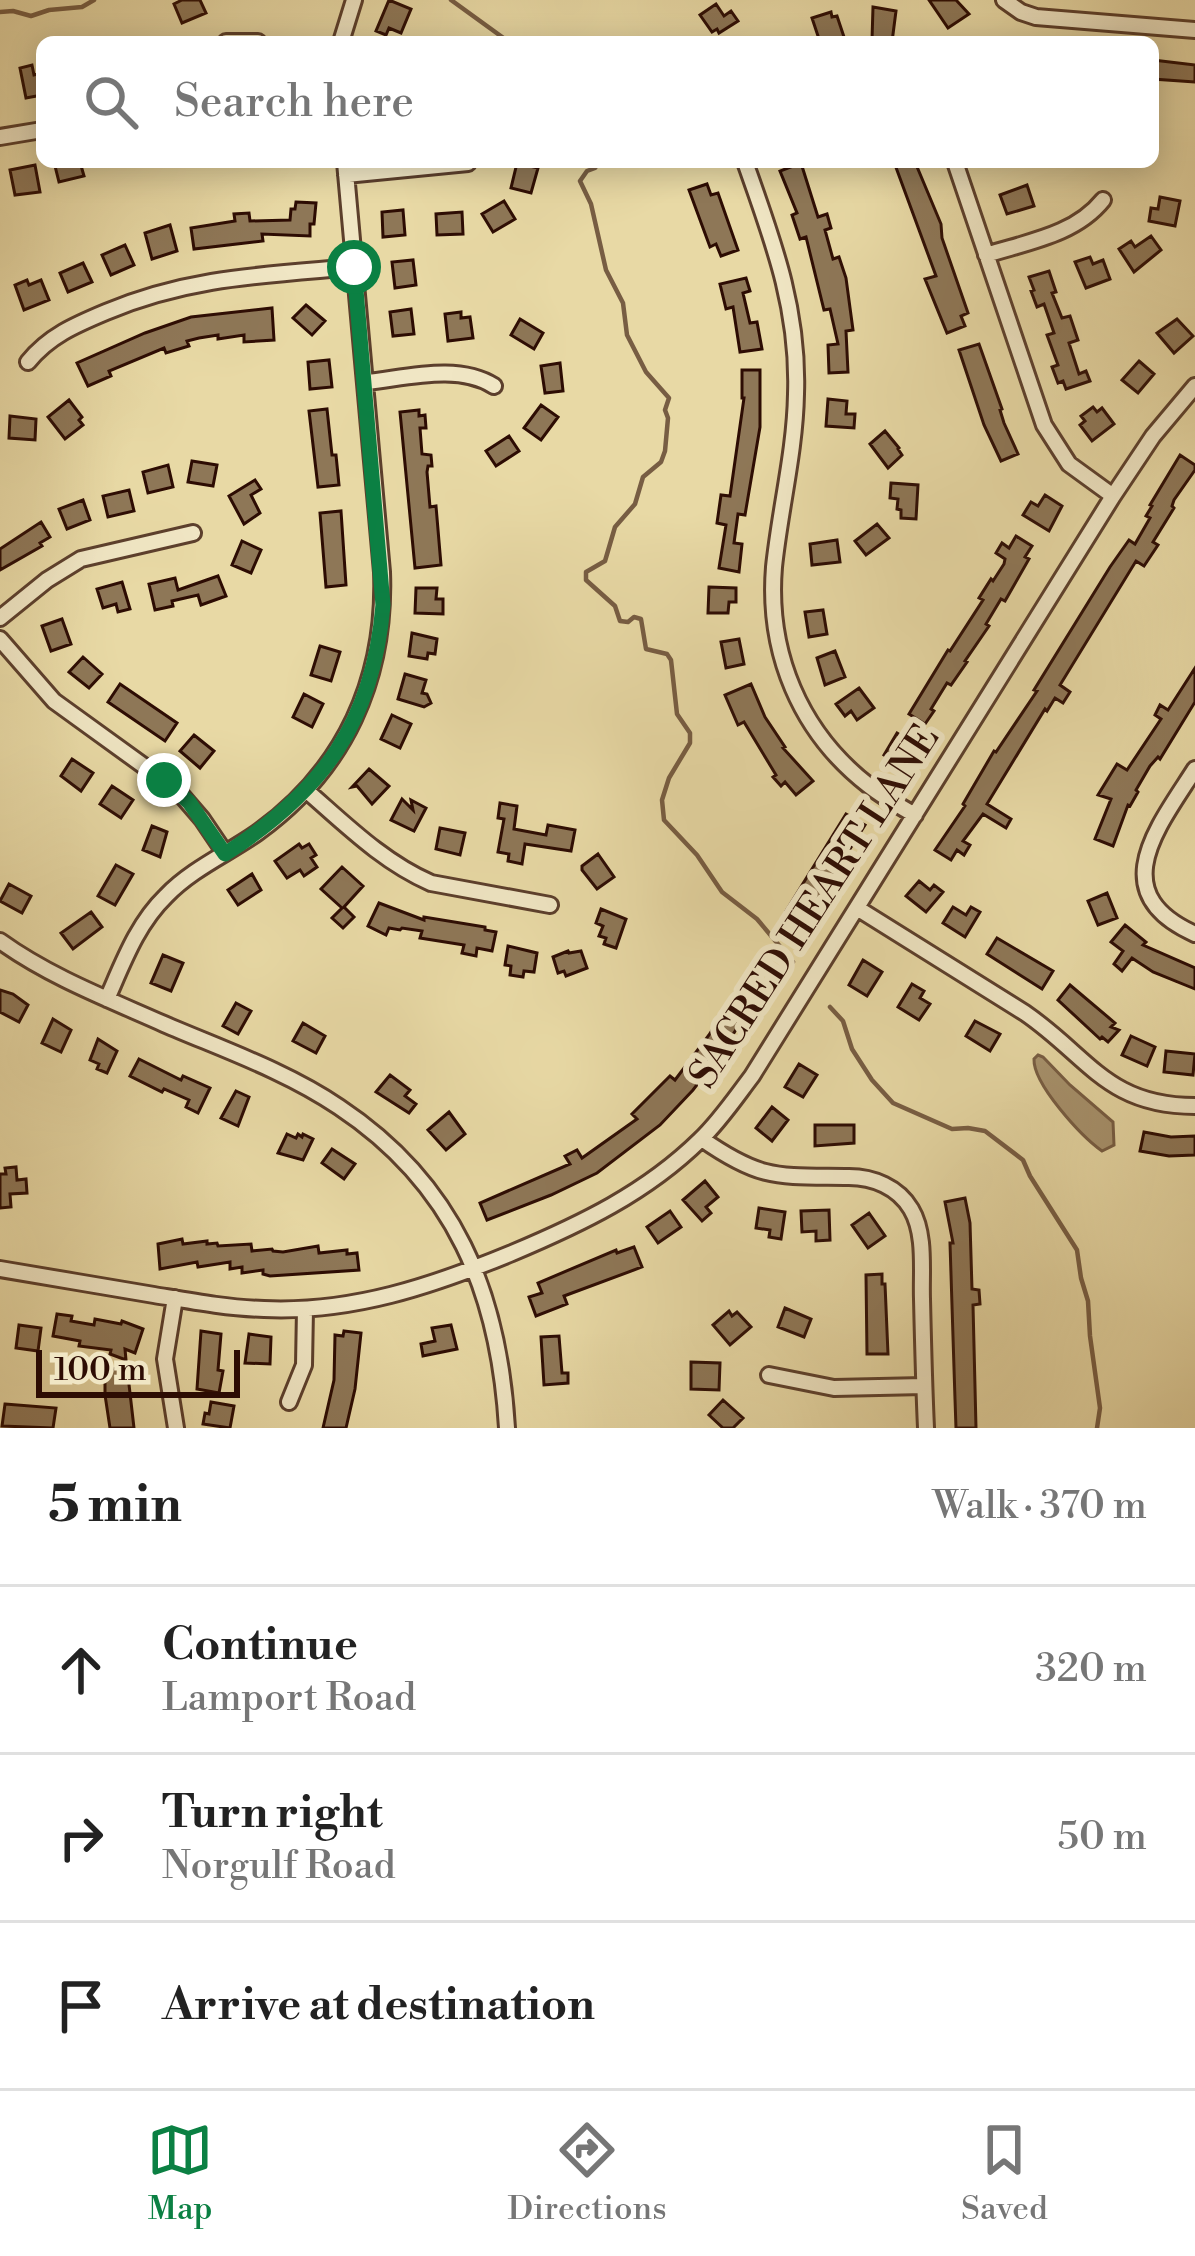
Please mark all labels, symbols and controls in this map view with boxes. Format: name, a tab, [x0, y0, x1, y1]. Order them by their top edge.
search box	[36, 36, 1159, 168]
icon: search	[78, 69, 144, 135]
text: Search here	[174, 74, 414, 131]
route start	[327, 240, 381, 294]
street label: SACRED HEART LANE	[679, 716, 951, 1098]
route end	[137, 753, 191, 807]
scale bar	[36, 1344, 240, 1397]
text: 100 m	[54, 1350, 147, 1391]
text: 5 min	[48, 1474, 182, 1538]
text: Walk · 370 m	[932, 1482, 1147, 1531]
text: Continue	[162, 1617, 358, 1674]
icon: ahead	[48, 1637, 114, 1703]
text: 320 m	[1035, 1645, 1147, 1694]
text: Lamport Road	[162, 1674, 416, 1723]
text: Turn right	[162, 1785, 383, 1842]
icon: right	[48, 1805, 114, 1871]
text: 50 m	[1057, 1813, 1147, 1862]
text: Norgulf Road	[162, 1842, 396, 1891]
icon: arrive	[48, 1973, 114, 2039]
text: Arrive at destination	[162, 1977, 595, 2034]
tab: Map	[147, 2117, 213, 2230]
tab: Directions	[508, 2117, 667, 2230]
tab: Saved	[961, 2117, 1048, 2230]

